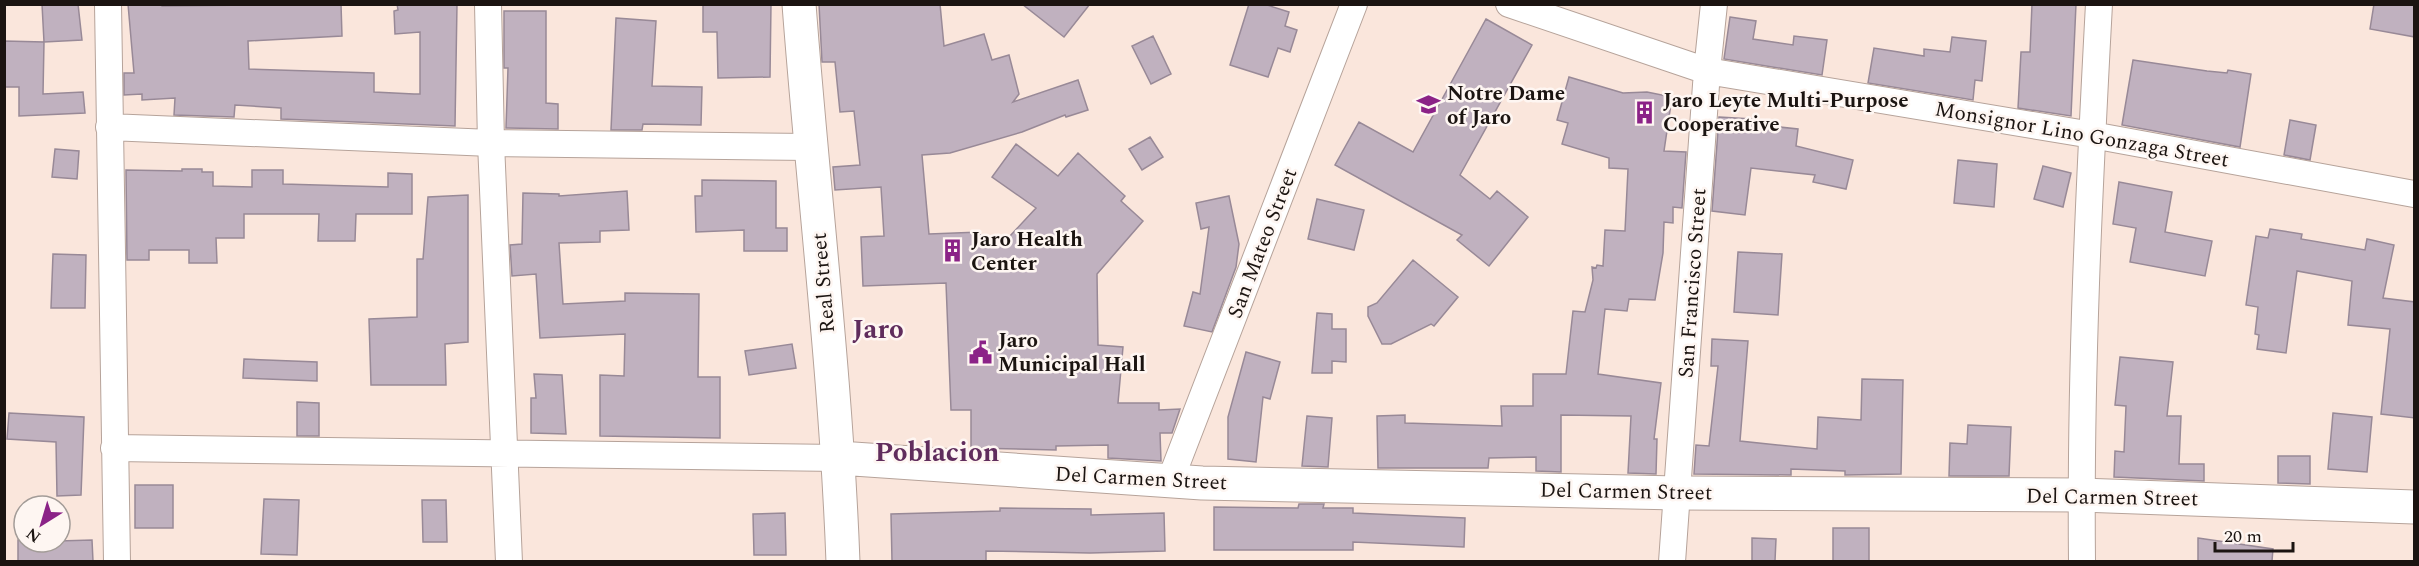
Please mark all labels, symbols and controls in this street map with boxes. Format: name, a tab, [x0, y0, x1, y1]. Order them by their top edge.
place label: Notre Dame of Jaro	[1447, 78, 1565, 134]
place label: Jaro Leyte Multi-Purpose Cooperative	[1663, 85, 1909, 141]
school or university icon: Notre Dame of Jaro	[1416, 92, 1442, 118]
street label: Monsignor Lino Gonzaga Street	[1932, 93, 2231, 177]
building icon: Jaro Leyte Multi-Purpose Cooperative	[1632, 99, 1658, 125]
street label: San Mateo Street	[1220, 163, 1306, 323]
street label: San Francisco Street	[1670, 187, 1716, 379]
place label: Jaro Health Center	[971, 224, 1083, 280]
street label: Real Street	[804, 231, 844, 335]
building icon: Jaro Health Center	[940, 238, 966, 264]
district label: Jaro	[852, 309, 904, 351]
place label: Jaro Municipal Hall	[998, 325, 1146, 381]
public building icon: Jaro Municipal Hall	[967, 339, 993, 365]
district label: Poblacion	[875, 432, 1000, 474]
street label: Del Carmen Street	[1054, 459, 1228, 499]
street label: Del Carmen Street	[1539, 474, 1713, 510]
street label: Del Carmen Street	[2025, 480, 2199, 516]
north arrow	[12, 494, 72, 554]
scale bar	[2215, 515, 2293, 553]
text: N	[21, 522, 46, 549]
text: 20 m	[2224, 523, 2262, 550]

